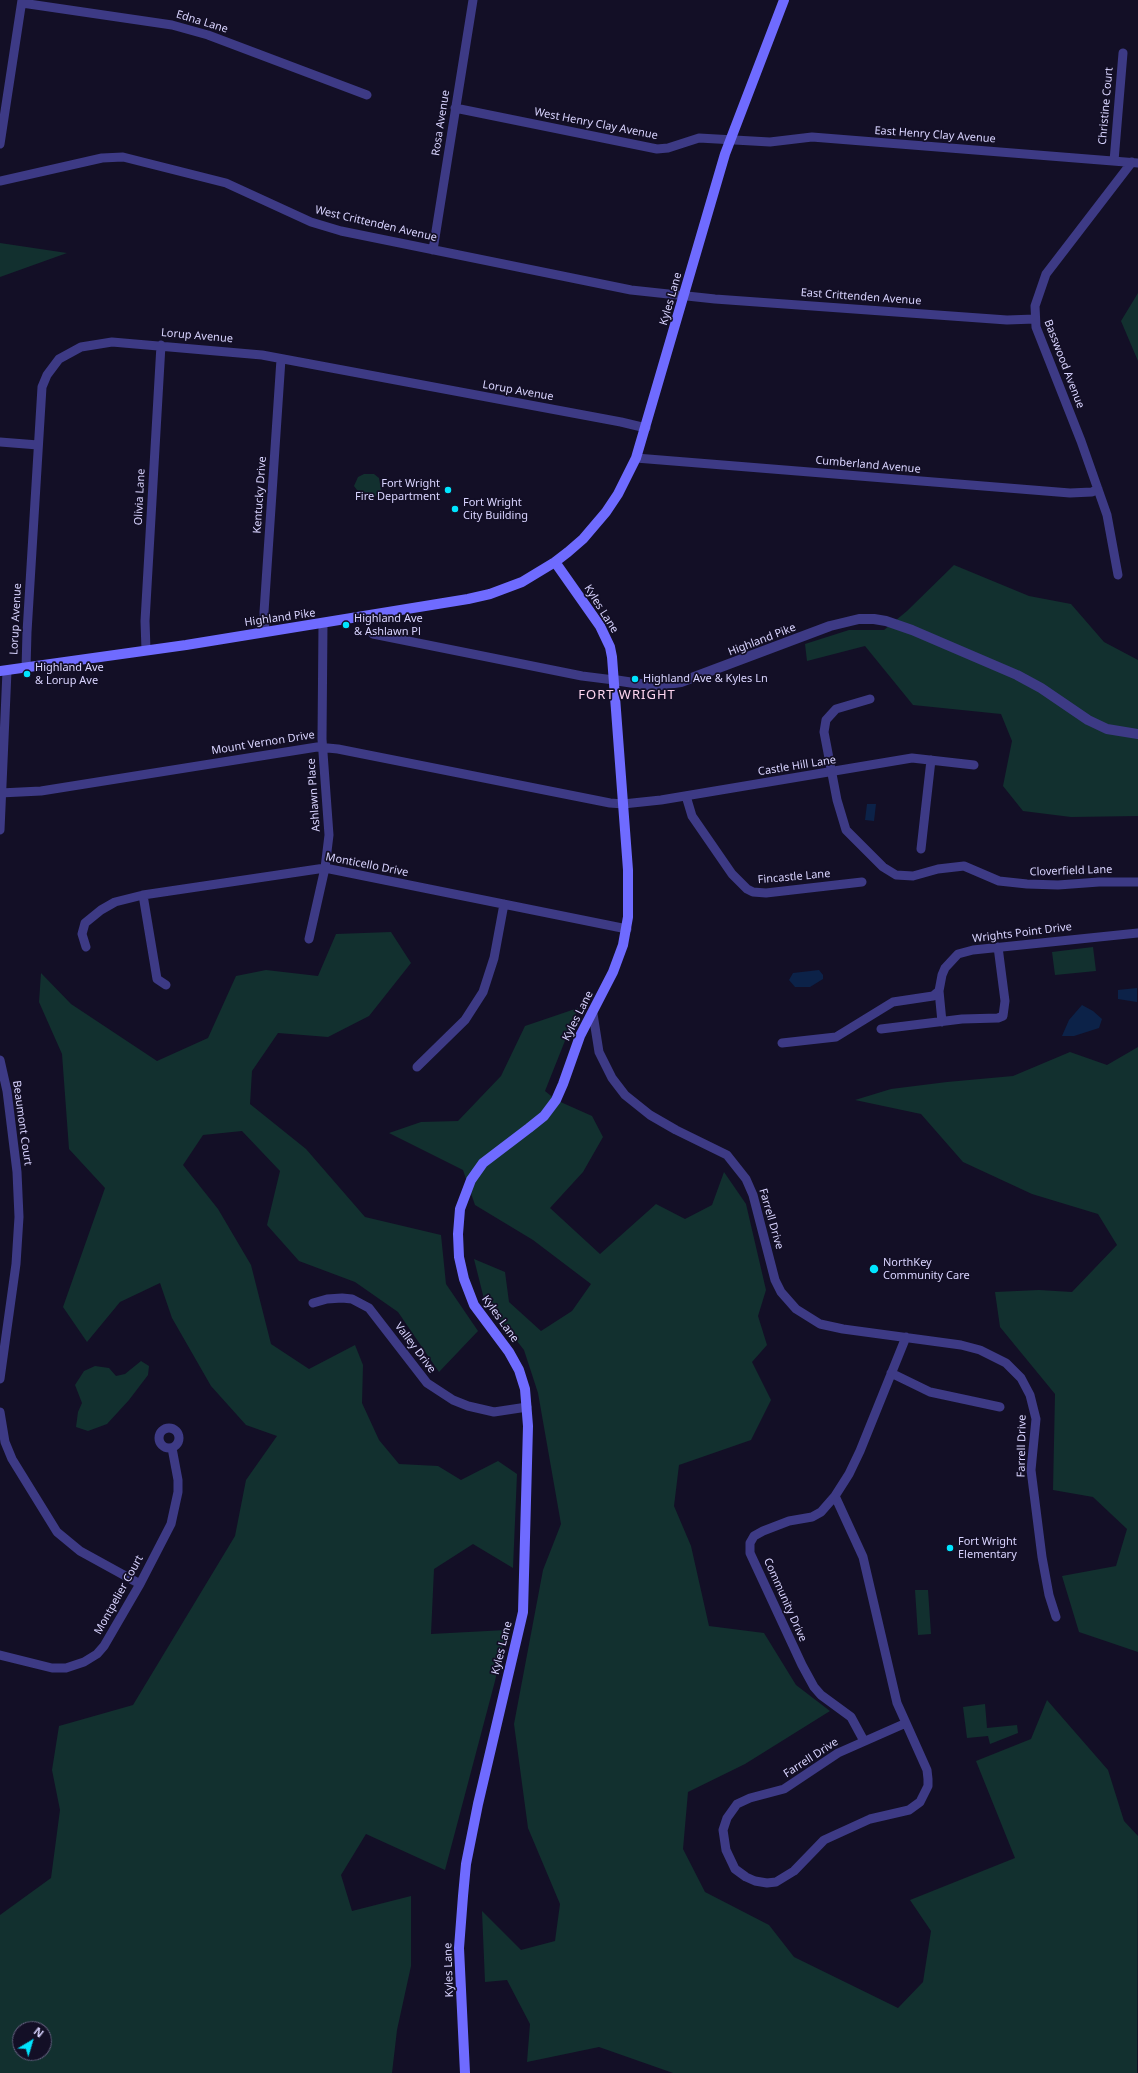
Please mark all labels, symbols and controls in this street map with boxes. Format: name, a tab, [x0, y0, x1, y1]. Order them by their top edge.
street label: Edna Lane	[174, 8, 230, 36]
street label: Christine Court	[1096, 67, 1116, 145]
street label: Rosa Avenue	[429, 89, 453, 157]
street label: West Henry Clay Avenue	[533, 106, 659, 142]
street label: East Henry Clay Avenue	[874, 124, 996, 146]
street label: West Crittenden Avenue	[314, 204, 438, 244]
street label: Kyles Lane	[657, 271, 685, 327]
street label: East Crittenden Avenue	[800, 286, 922, 308]
street label: Basswood Avenue	[1041, 318, 1087, 410]
street label: Lorup Avenue	[161, 326, 233, 346]
street label: Lorup Avenue	[481, 378, 555, 404]
street label: Cumberland Avenue	[815, 454, 921, 476]
street label: Kentucky Drive	[251, 456, 269, 534]
street label: Olivia Lane	[132, 468, 148, 526]
place label: Fort Wright Fire Department	[355, 477, 440, 503]
marker: Fort Wright Fire Department	[443, 485, 453, 495]
place label: Fort Wright City Building	[463, 496, 528, 522]
marker: Fort Wright City Building	[450, 504, 460, 514]
street label: Kyles Lane	[581, 582, 621, 636]
street label: Lorup Avenue	[8, 583, 24, 655]
street label: Highland Pike	[244, 606, 316, 630]
place label: Highland Ave & Ashlawn Pl	[354, 612, 423, 638]
marker: Highland Ave & Ashlawn Pl	[341, 620, 351, 630]
street label: Highland Pike	[726, 621, 798, 659]
place label: Highland Ave & Lorup Ave	[35, 661, 104, 687]
marker: Highland Ave & Lorup Ave	[22, 669, 32, 679]
place label: Highland Ave & Kyles Ln	[643, 672, 768, 686]
marker: Highland Ave & Kyles Ln	[630, 674, 640, 684]
district label: FORT WRIGHT	[578, 687, 676, 703]
street label: Mount Vernon Drive	[210, 728, 316, 758]
street label: Castle Hill Lane	[757, 753, 837, 779]
street label: Ashlawn Place	[305, 758, 323, 832]
street label: Monticello Drive	[324, 850, 410, 880]
street label: Cloverfield Lane	[1029, 863, 1113, 879]
street label: Fincastle Lane	[757, 867, 831, 887]
street label: Wrights Point Drive	[971, 920, 1073, 946]
street label: Kyles Lane	[560, 989, 596, 1043]
street label: Beaumont Court	[9, 1080, 35, 1166]
street label: Farrell Drive	[756, 1187, 786, 1251]
place label: NorthKey Community Care	[883, 1256, 970, 1282]
marker: NorthKey Community Care	[868, 1263, 880, 1275]
street label: Kyles Lane	[479, 1293, 521, 1345]
street label: Valley Drive	[392, 1320, 438, 1376]
street label: Farrell Drive	[1015, 1415, 1029, 1477]
place label: Fort Wright Elementary	[958, 1535, 1017, 1561]
marker: Fort Wright Elementary	[945, 1543, 955, 1553]
street label: Montpelier Court	[92, 1553, 146, 1637]
street label: Community Drive	[761, 1556, 809, 1644]
street label: Kyles Lane	[489, 1620, 515, 1676]
street label: Farrell Drive	[781, 1735, 841, 1781]
street label: Kyles Lane	[441, 1943, 457, 1997]
north arrow	[12, 2021, 52, 2061]
text: N	[31, 2023, 47, 2041]

